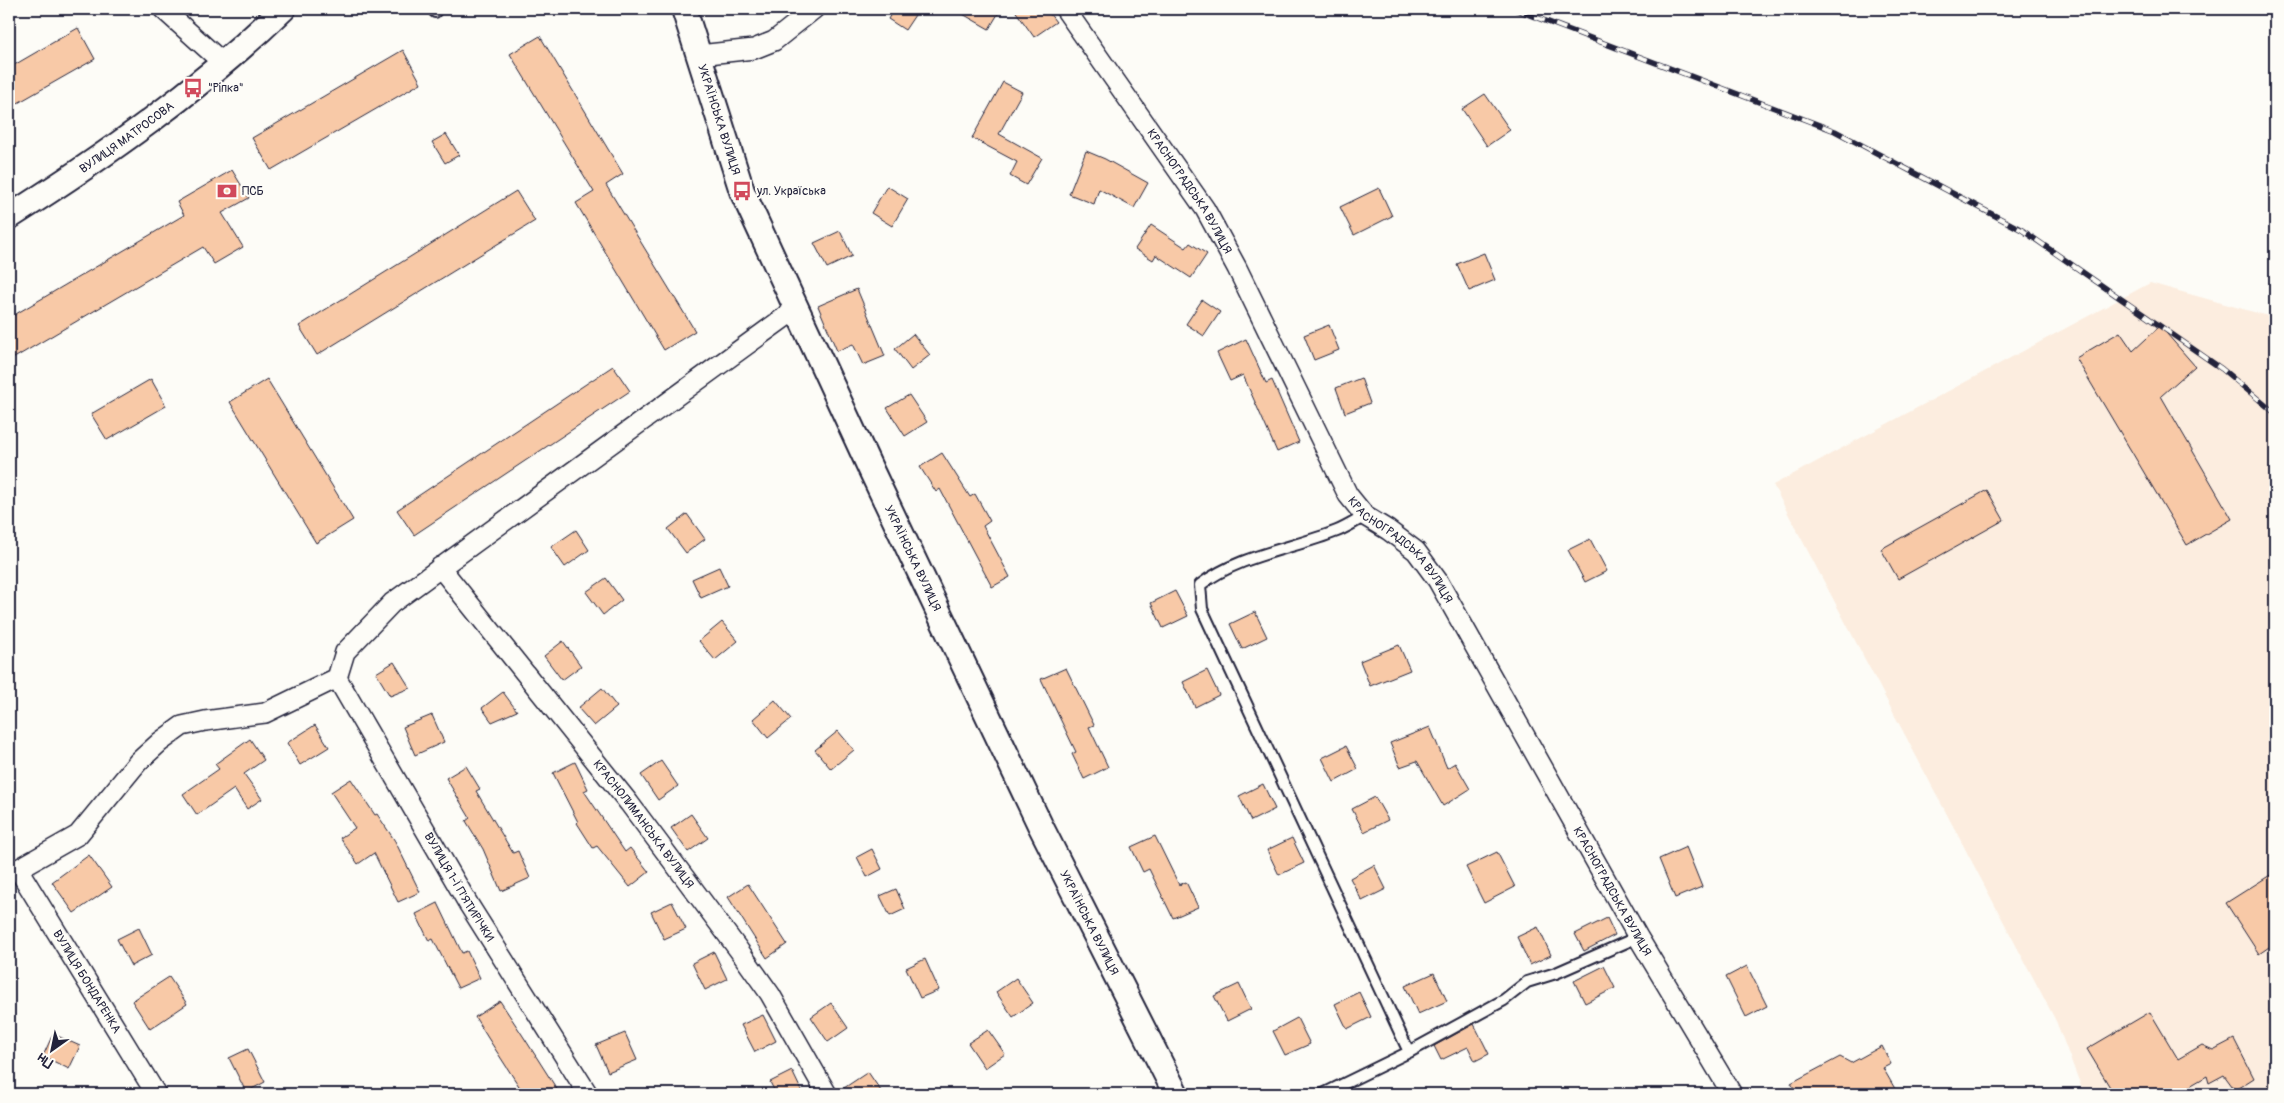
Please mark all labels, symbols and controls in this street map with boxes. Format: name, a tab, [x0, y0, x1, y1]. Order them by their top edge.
street label: УКРАЇНСЬКА ВУЛИЦЯ	[695, 62, 744, 177]
bus stop icon: "Ріпка"	[182, 77, 204, 99]
place label: "Ріпка"	[208, 81, 244, 96]
street label: ВУЛИЦЯ МАТРОСОВА	[76, 98, 177, 176]
street label: КРАСНОГРАДСЬКА ВУЛИЦЯ	[1144, 126, 1235, 256]
bank icon: ПСБ	[216, 180, 238, 202]
bus stop icon: ул. Україська	[731, 180, 753, 202]
place label: ПСБ	[242, 184, 264, 199]
place label: ул. Україська	[756, 184, 826, 199]
street label: КРАСНОГРАДСЬКА ВУЛИЦЯ	[1345, 494, 1456, 605]
street label: УКРАЇНСЬКА ВУЛИЦЯ	[881, 503, 945, 614]
street label: КРАСНОЛИМАНСЬКА ВУЛИЦЯ	[590, 757, 698, 891]
street label: КРАСНОГРАДСЬКА ВУЛИЦЯ	[1570, 824, 1655, 958]
street label: ВУЛИЦЯ 1-Ї П'ЯТИРІЧКИ	[421, 830, 497, 944]
street label: УКРАЇНСЬКА ВУЛИЦЯ	[1057, 868, 1122, 978]
street label: ВУЛИЦЯ БОНДАРЕНКА	[50, 927, 124, 1036]
north arrow	[28, 1026, 78, 1076]
text: Пн	[34, 1049, 56, 1072]

